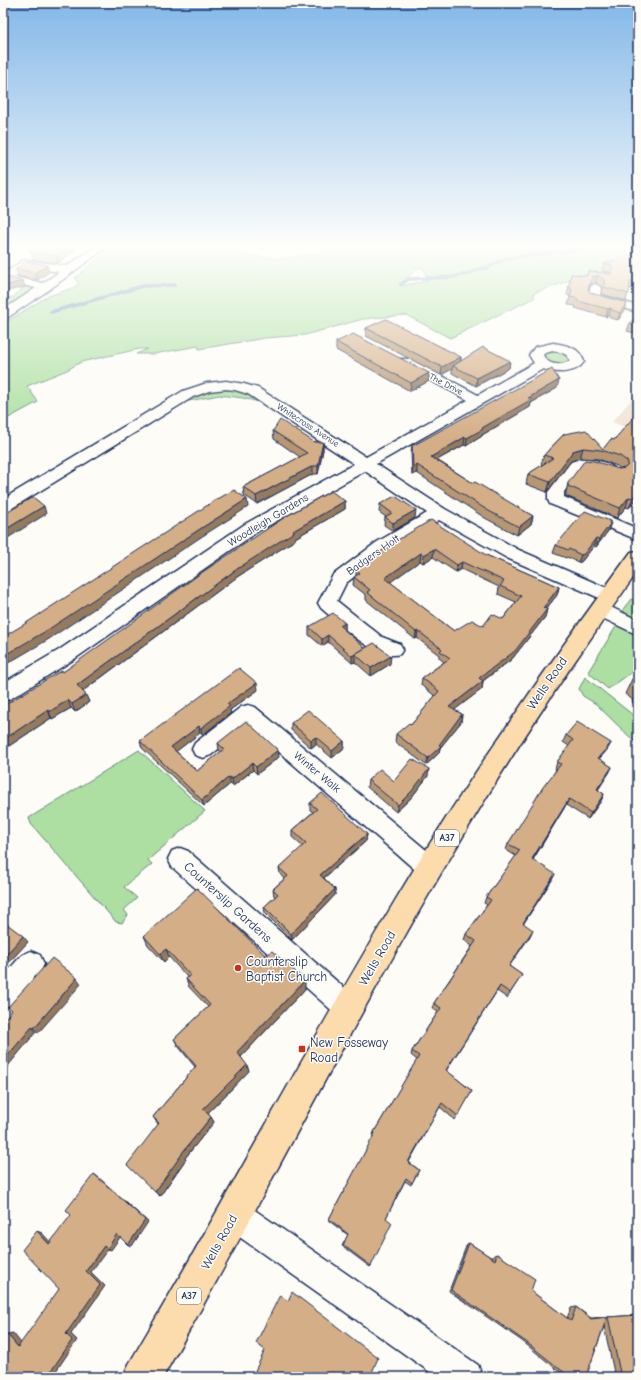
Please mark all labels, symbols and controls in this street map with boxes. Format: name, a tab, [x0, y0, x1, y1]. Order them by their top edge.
street label: The Drive	[428, 371, 465, 397]
street label: Whitecross Avenue	[275, 401, 341, 449]
street label: Woodleigh Gardens	[225, 491, 311, 549]
street label: Badgers Holt	[344, 532, 403, 578]
street label: Wells Road	[524, 654, 570, 712]
street label: Winter Walk	[291, 749, 343, 796]
road number: A37	[435, 830, 459, 846]
street label: Counterslip Gardens	[181, 859, 275, 945]
street label: Wells Road	[355, 928, 399, 988]
place label: Counterslip Baptist Church	[246, 954, 327, 984]
marker: Counterslip Baptist Church	[233, 963, 243, 973]
place label: New Fosseway Road	[310, 1035, 388, 1065]
marker: New Fosseway Road	[297, 1044, 307, 1054]
street label: Wells Road	[198, 1212, 240, 1272]
road number: A37	[177, 1288, 201, 1304]

